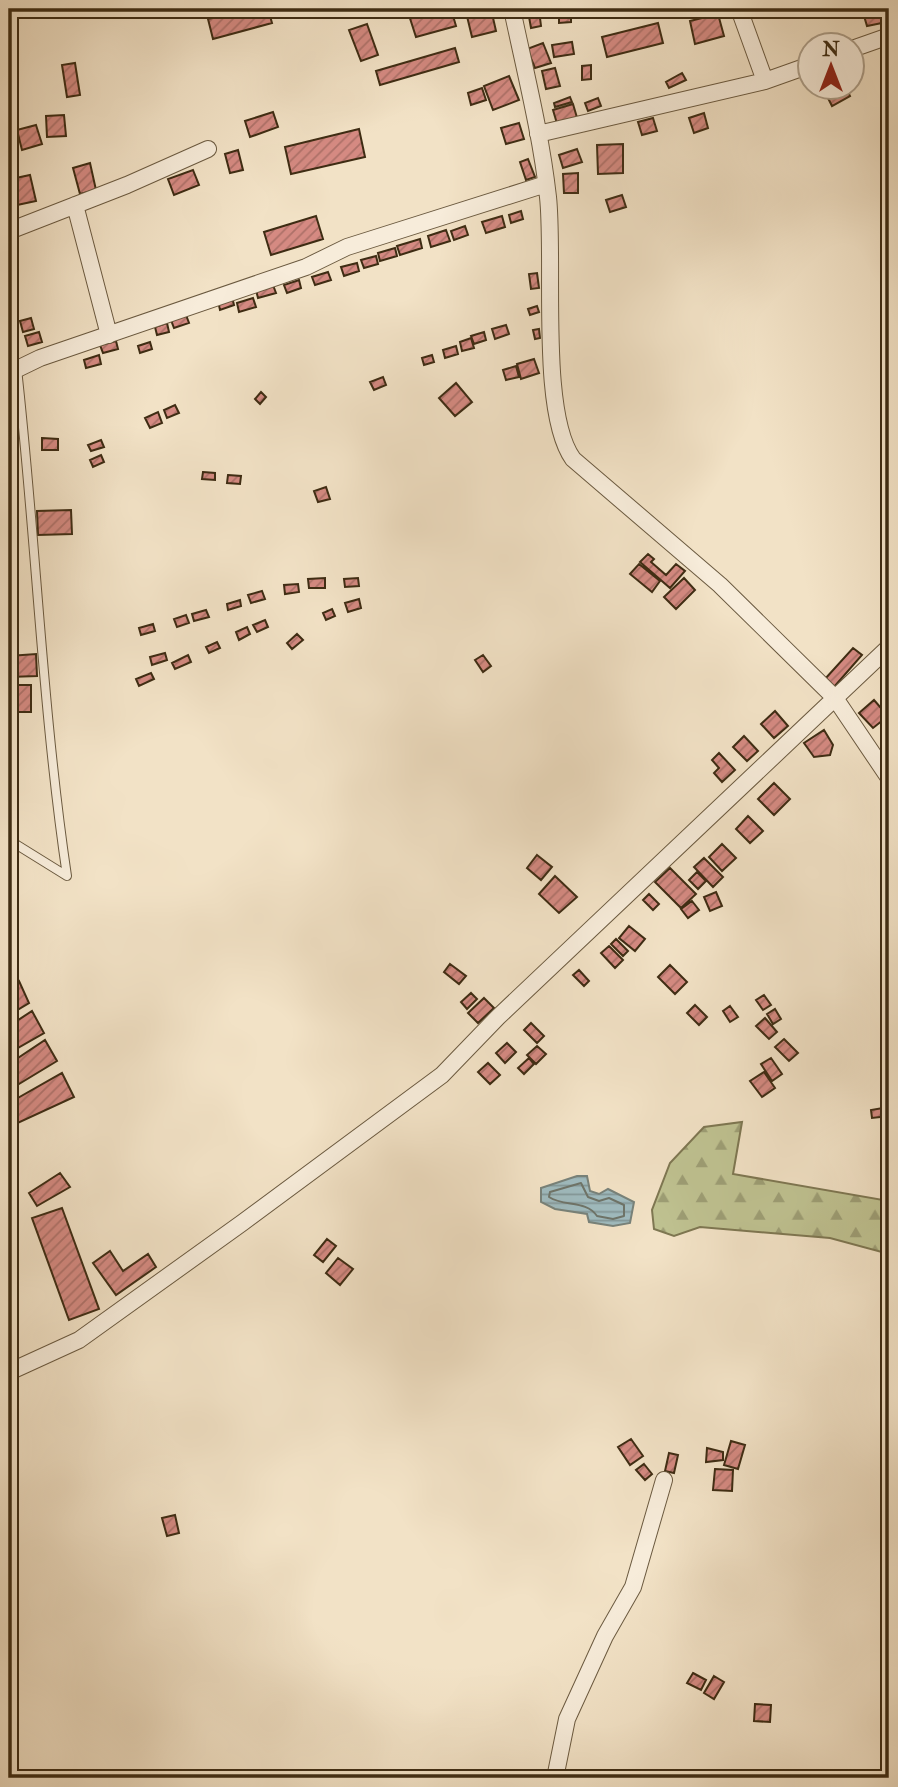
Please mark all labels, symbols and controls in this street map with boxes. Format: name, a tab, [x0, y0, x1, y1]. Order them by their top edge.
north arrow	[796, 32, 866, 102]
text: N	[821, 38, 840, 62]

